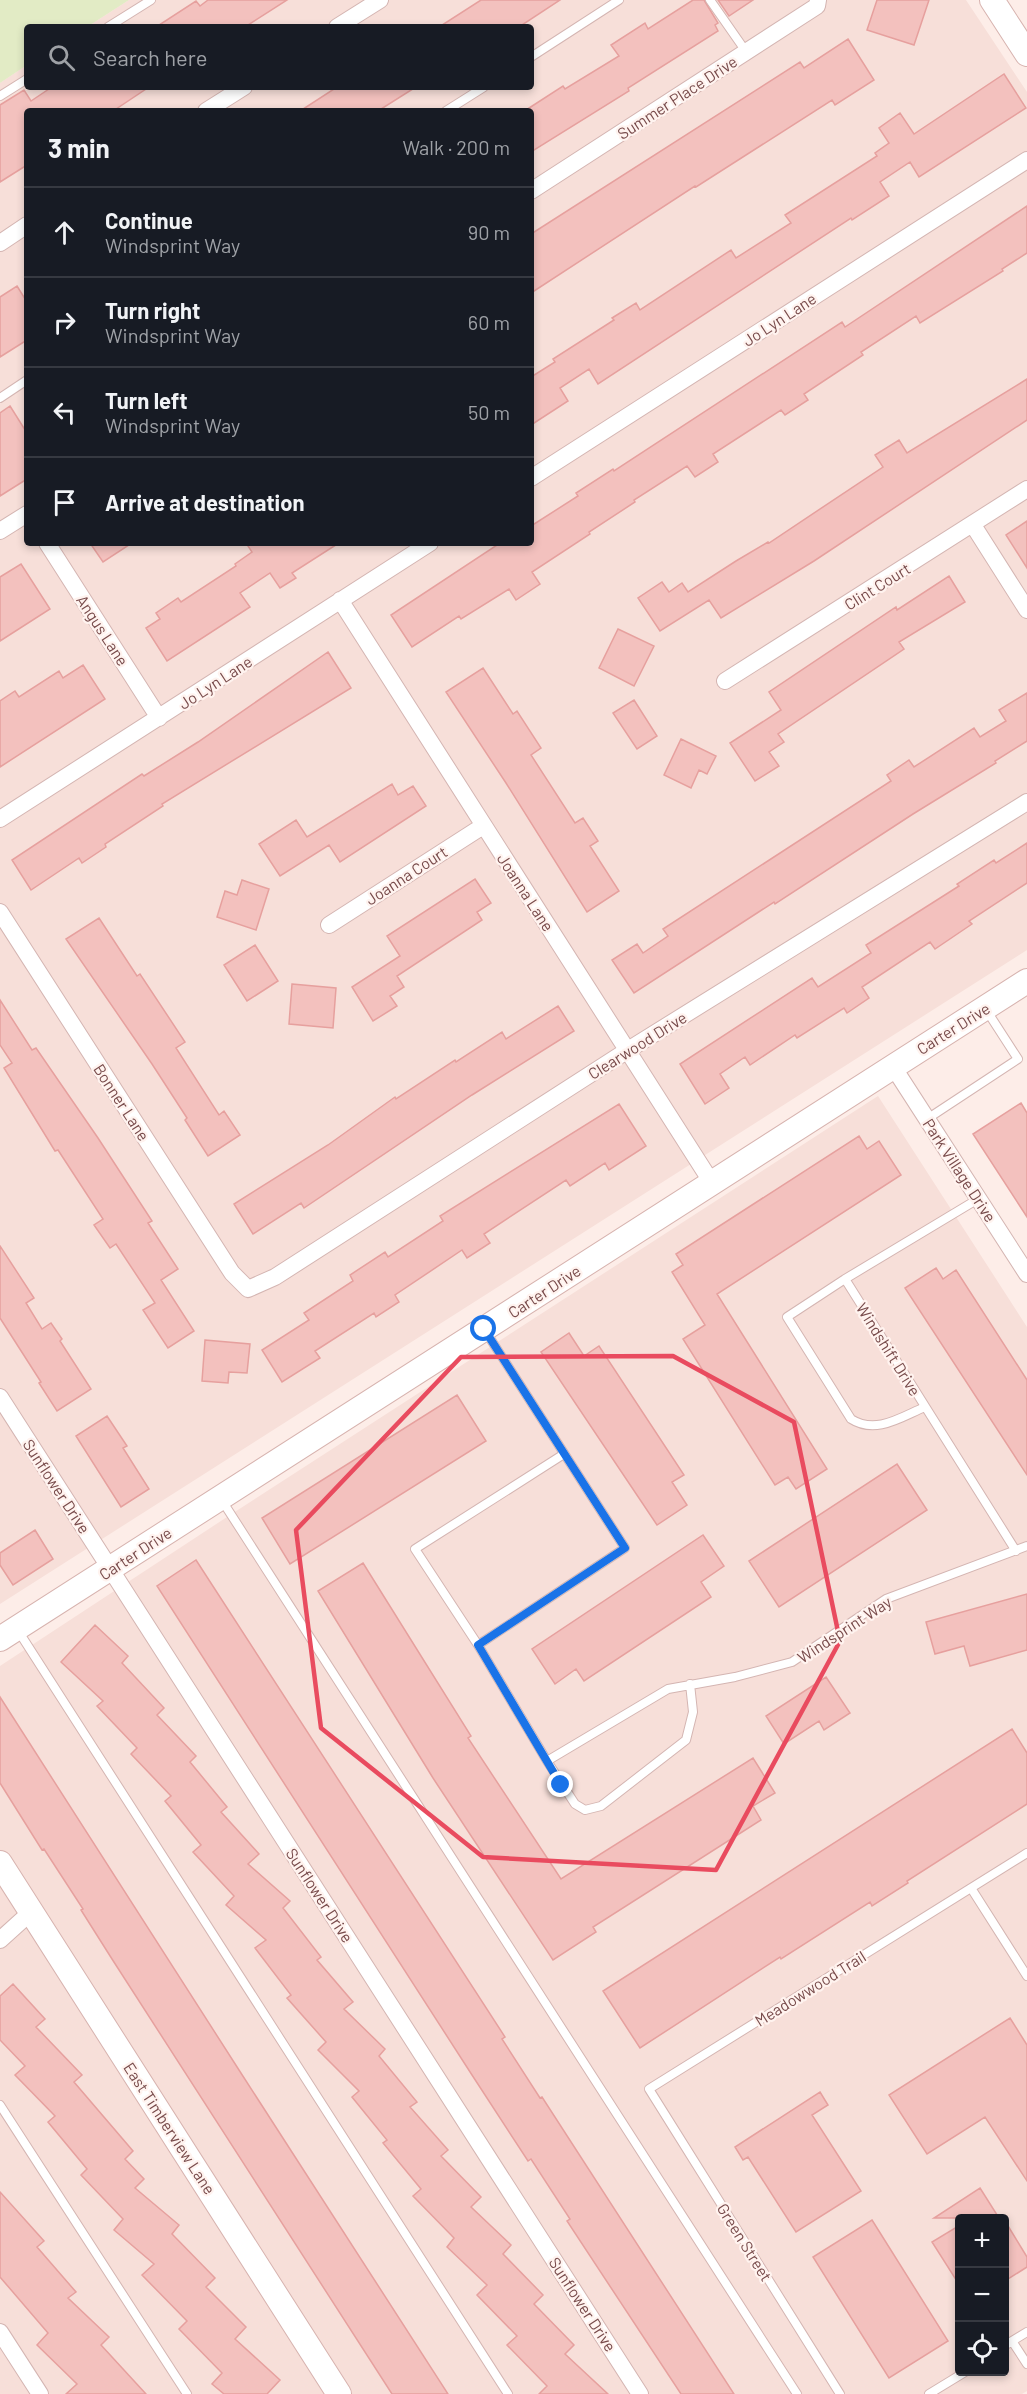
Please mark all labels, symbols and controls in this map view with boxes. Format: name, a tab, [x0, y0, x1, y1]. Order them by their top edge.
search box	[24, 24, 534, 90]
icon: search	[45, 41, 78, 74]
text: Search here	[93, 44, 207, 70]
street label: Summer Place Drive	[614, 51, 740, 143]
text: 3 min	[48, 132, 110, 163]
text: Walk · 200 m	[402, 135, 510, 159]
text: Continue	[105, 207, 193, 233]
icon: ahead	[48, 216, 81, 249]
text: 90 m	[468, 220, 510, 244]
text: Windsprint Way	[105, 233, 240, 257]
street label: Jo Lyn Lane	[739, 288, 819, 350]
text: Turn right	[105, 297, 200, 323]
icon: right	[48, 306, 81, 339]
text: 60 m	[468, 310, 510, 334]
text: Windsprint Way	[105, 323, 240, 347]
text: Turn left	[105, 387, 188, 413]
icon: left	[48, 396, 81, 429]
text: 50 m	[468, 400, 510, 424]
text: Windsprint Way	[105, 413, 240, 437]
icon: arrive	[48, 486, 81, 519]
text: Arrive at destination	[105, 489, 304, 515]
street label: Clint Court	[841, 558, 913, 614]
street label: Angus Lane	[73, 591, 133, 669]
street label: Jo Lyn Lane	[175, 651, 255, 713]
street label: Joanna Court	[362, 842, 450, 908]
street label: Joanna Lane	[494, 849, 558, 935]
street label: Carter Drive	[913, 998, 993, 1058]
street label: Clearwood Drive	[584, 1007, 690, 1083]
street label: Bonner Lane	[90, 1060, 154, 1144]
street label: Park Village Drive	[919, 1115, 1001, 1225]
street label: Carter Drive	[504, 1261, 584, 1321]
street label: Windshift Drive	[853, 1299, 925, 1399]
route start	[470, 1315, 496, 1341]
street label: Sunflower Drive	[19, 1435, 95, 1537]
street label: Carter Drive	[95, 1523, 175, 1583]
street label: Windsprint Way	[793, 1591, 895, 1666]
route end	[547, 1771, 573, 1797]
street label: Sunflower Drive	[282, 1844, 358, 1946]
street label: Meadowwood Trail	[751, 1946, 869, 2030]
street label: East Timberview Lane	[120, 2059, 220, 2197]
street label: Green Street	[714, 2200, 776, 2284]
map controls	[955, 2214, 1009, 2376]
button: +	[955, 2214, 1009, 2268]
street label: Sunflower Drive	[545, 2253, 621, 2355]
button: −	[955, 2268, 1009, 2322]
button: locate	[955, 2322, 1009, 2376]

